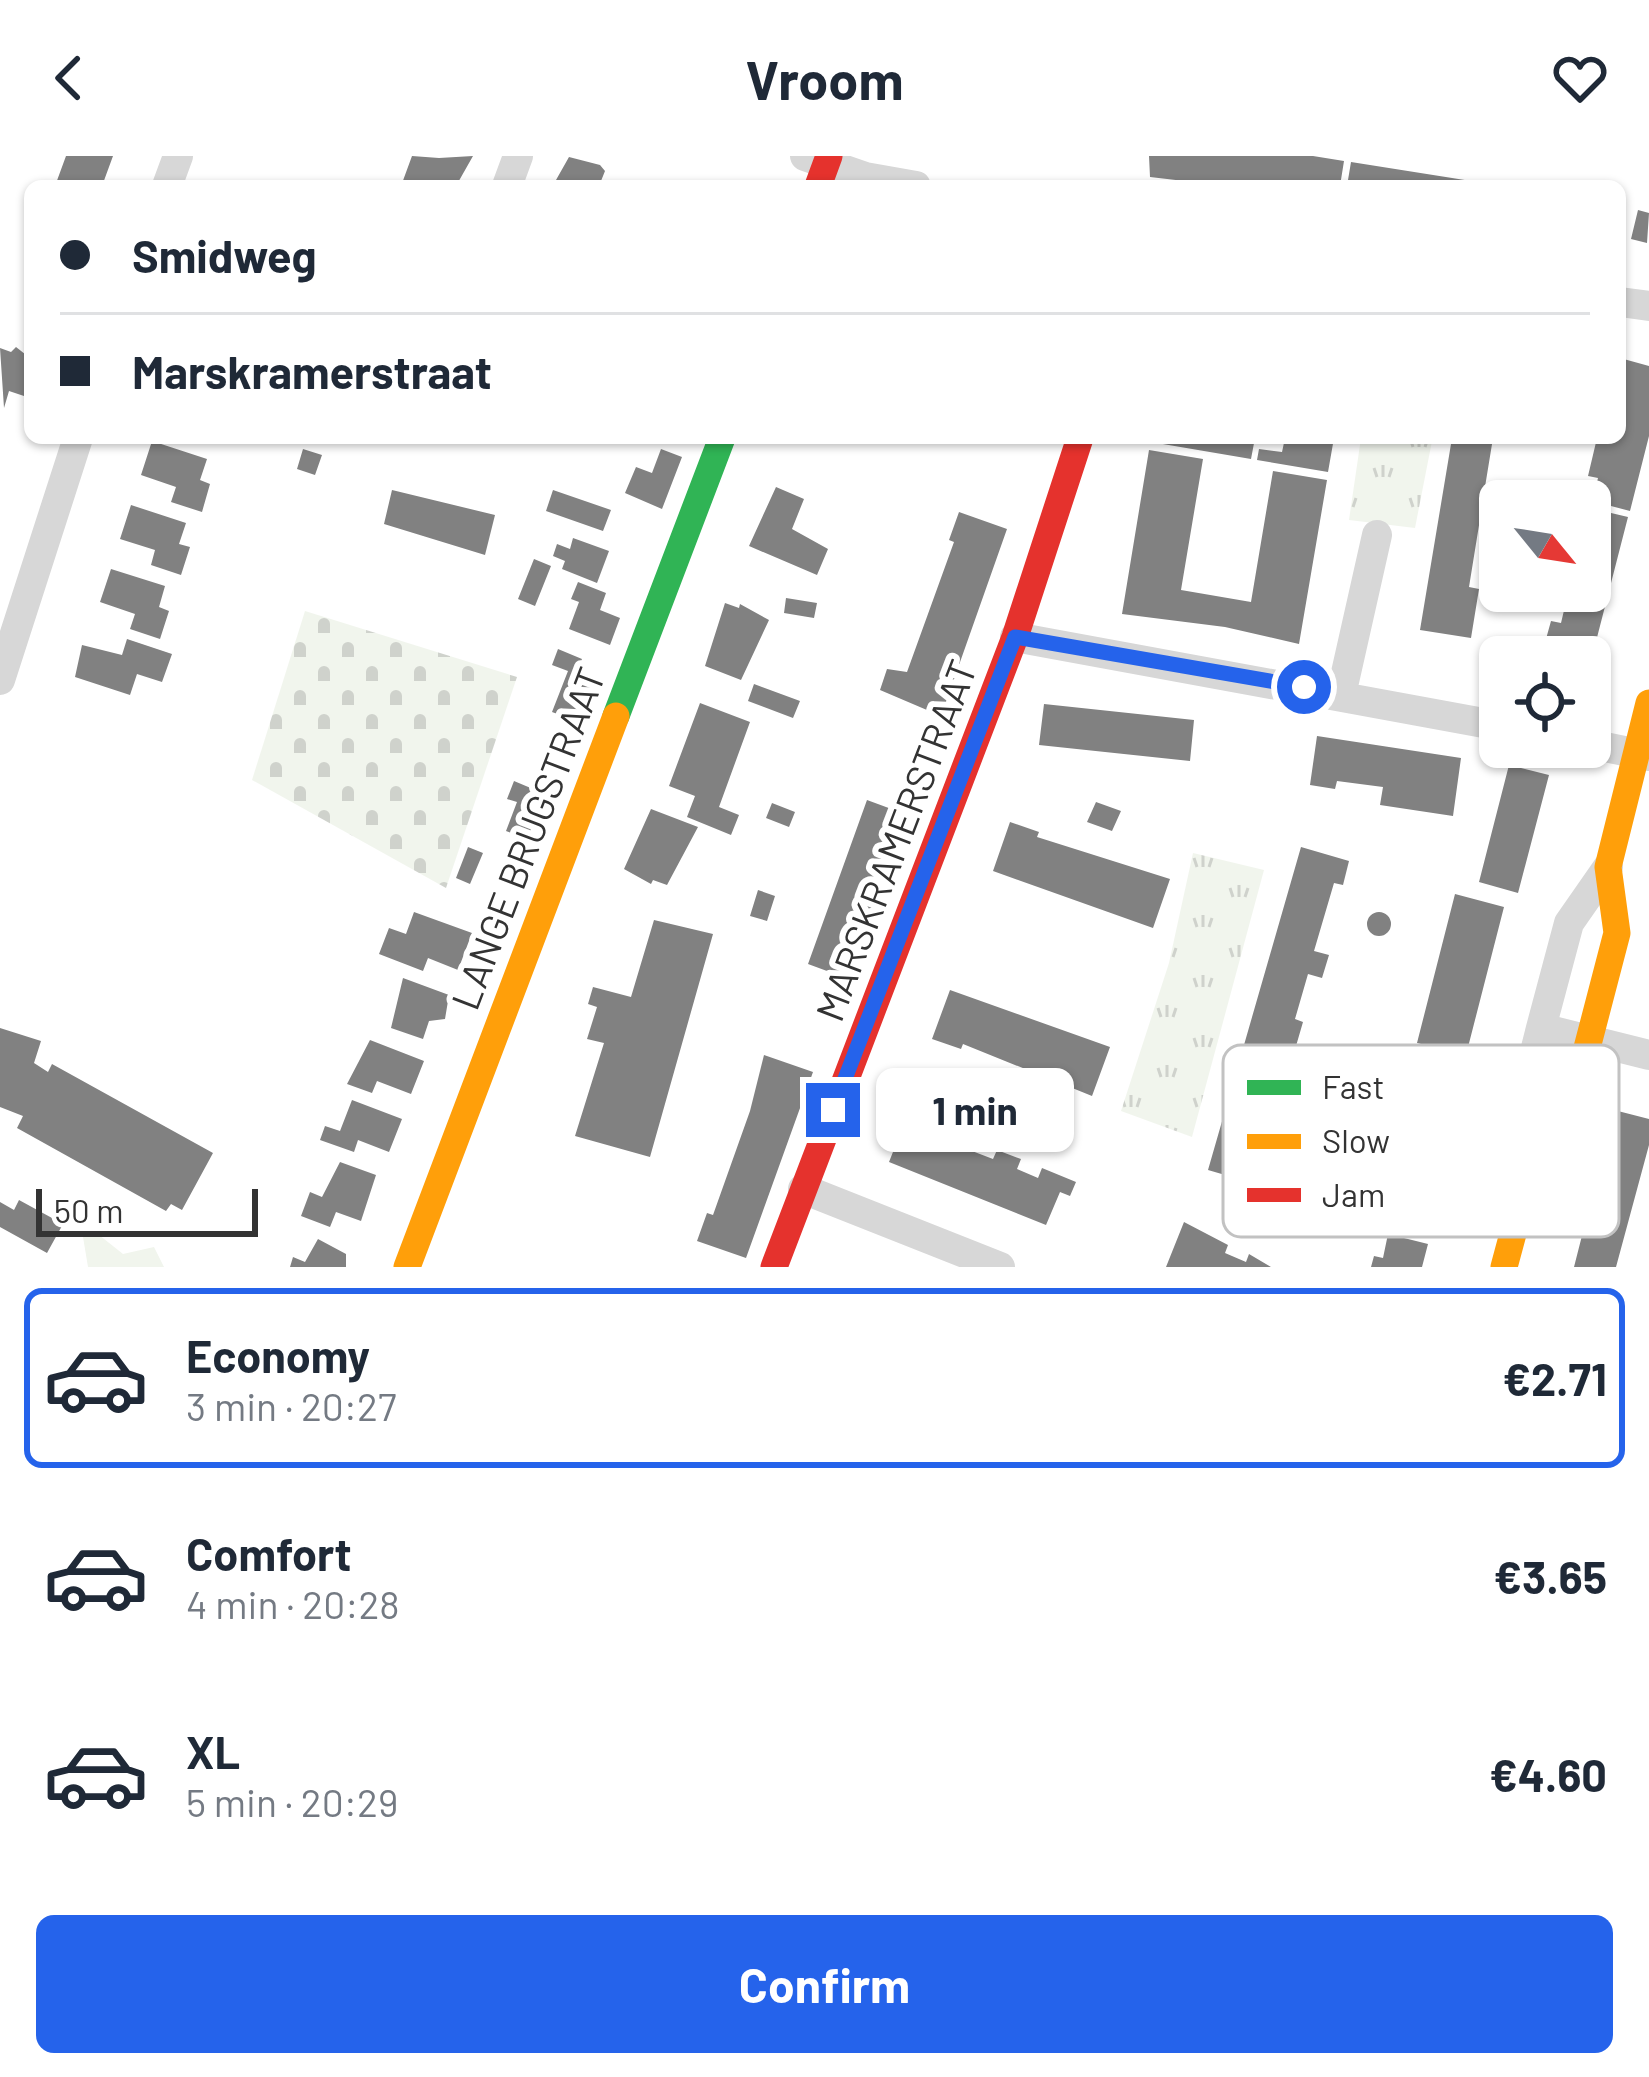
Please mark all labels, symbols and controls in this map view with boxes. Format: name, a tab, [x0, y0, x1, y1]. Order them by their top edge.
icon: back	[36, 45, 102, 111]
icon: heart	[1547, 45, 1613, 111]
text: Vroom	[746, 46, 903, 111]
text: Smidweg	[132, 228, 317, 282]
text: Marskramerstraat	[132, 344, 492, 398]
north arrow	[1479, 480, 1611, 612]
map controls	[1479, 480, 1611, 768]
button: locate	[1479, 636, 1611, 768]
street label: MARSKRAMERSTRAAT	[804, 653, 986, 1027]
street label: LANGE BRUGSTRAAT	[440, 660, 614, 1016]
route start	[1277, 660, 1331, 714]
legend	[1223, 1045, 1619, 1237]
text: Fast	[1322, 1066, 1384, 1106]
callout: 1 min	[875, 1068, 1073, 1152]
route end	[806, 1083, 860, 1137]
text: 1 min	[932, 1086, 1018, 1133]
text: Slow	[1322, 1120, 1390, 1160]
text: Jam	[1322, 1174, 1385, 1214]
scale bar	[36, 1183, 258, 1236]
text: 50 m	[54, 1190, 124, 1230]
icon: car	[42, 1324, 150, 1432]
text: Economy	[186, 1328, 370, 1382]
text: €2.71	[1503, 1351, 1607, 1405]
text: 3 min · 20:27	[186, 1382, 396, 1429]
icon: car	[42, 1522, 150, 1630]
text: Comfort	[186, 1526, 352, 1580]
text: €3.65	[1494, 1549, 1607, 1603]
text: 4 min · 20:28	[186, 1580, 400, 1627]
icon: car	[42, 1720, 150, 1828]
text: XL	[186, 1724, 240, 1778]
text: €4.60	[1489, 1747, 1607, 1801]
text: 5 min · 20:29	[186, 1778, 398, 1825]
button: Confirm	[36, 1915, 1613, 2053]

